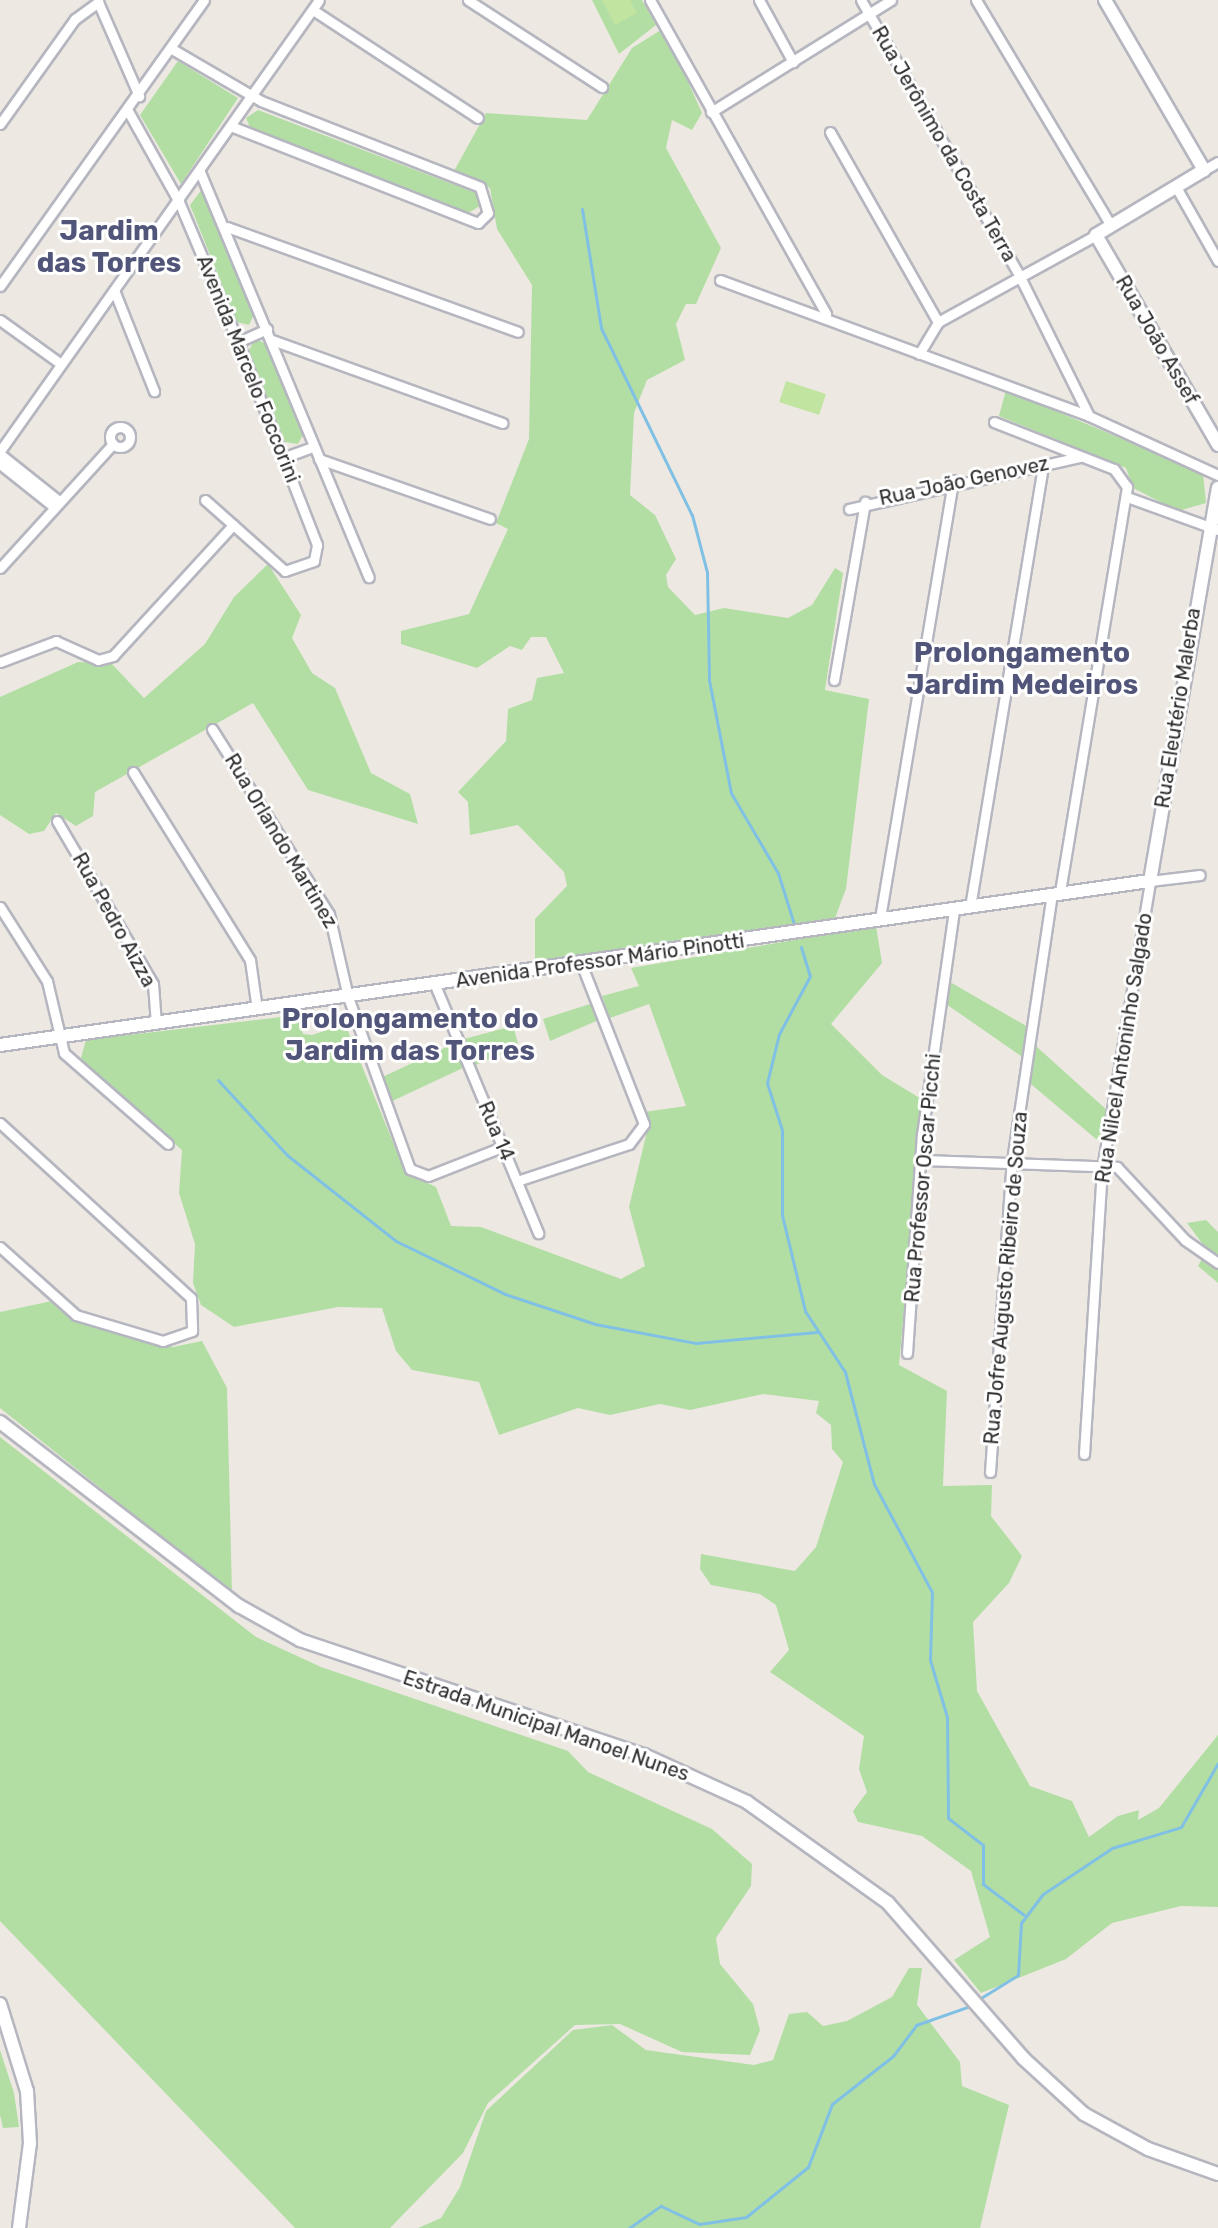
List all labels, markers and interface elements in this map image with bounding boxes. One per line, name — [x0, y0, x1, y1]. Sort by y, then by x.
street label: Rua Jerônimo da Costa Terra — [866, 22, 1022, 266]
district label: Jardim das Torres — [36, 214, 182, 280]
street label: Avenida Marcelo Foccorini — [191, 252, 305, 486]
street label: Rua João Assef — [1110, 271, 1204, 409]
street label: Rua João Genovez — [877, 451, 1051, 511]
street label: Rua Eleutério Malerba — [1150, 606, 1206, 810]
district label: Prolongamento Jardim Medeiros — [906, 636, 1138, 702]
street label: Rua Orlando Martinez — [219, 749, 343, 933]
street label: Rua Pedro Aizza — [67, 848, 161, 992]
street label: Rua Nilcel Antoninho Salgado — [1091, 911, 1157, 1185]
street label: Avenida Professor Mário Pinotti — [454, 929, 746, 993]
district label: Prolongamento do Jardim das Torres — [281, 1002, 539, 1068]
street label: Rua Professor Oscar Picchi — [900, 1052, 946, 1304]
street label: Rua 14 — [473, 1098, 519, 1164]
street label: Rua Jofre Augusto Ribeiro de Souza — [979, 1110, 1033, 1446]
street label: Estrada Municipal Manoel Nunes — [400, 1666, 692, 1786]

